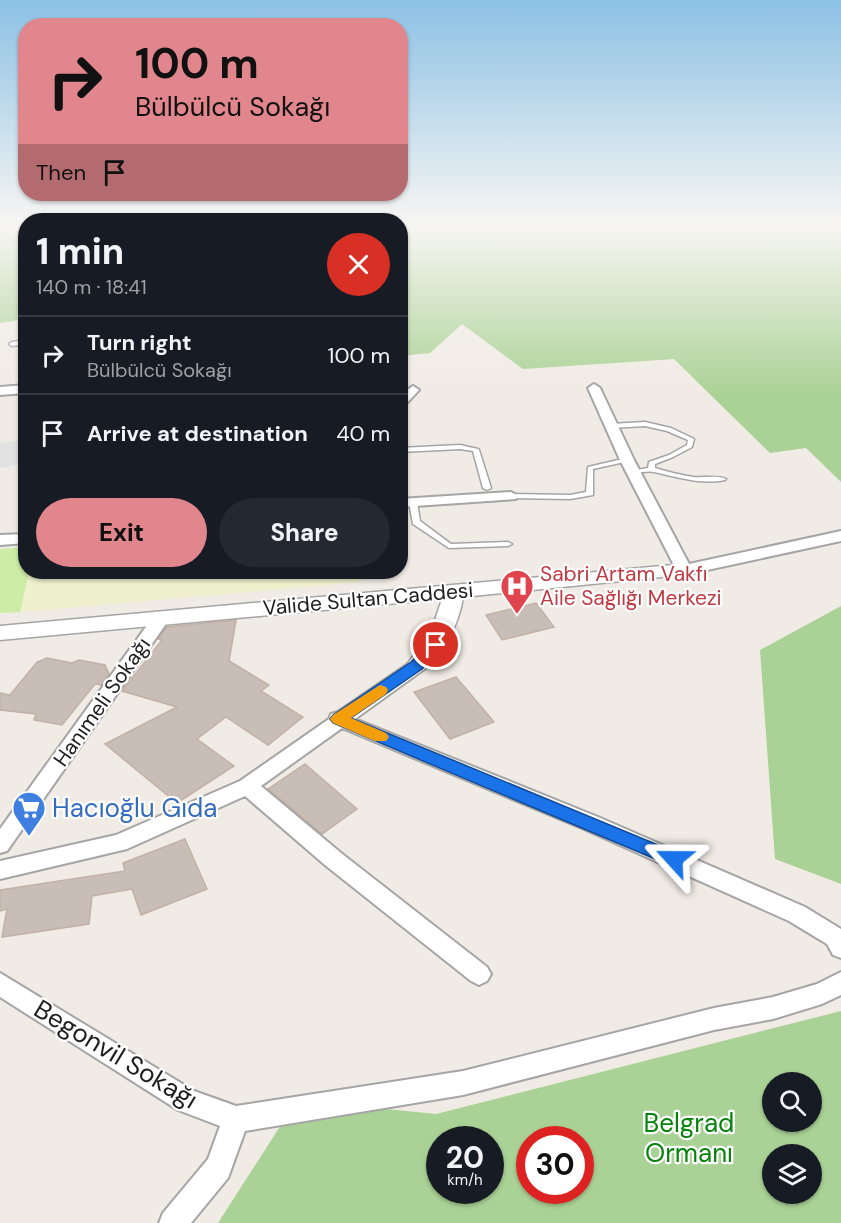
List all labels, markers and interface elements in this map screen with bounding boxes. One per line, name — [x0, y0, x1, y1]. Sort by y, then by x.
text: 100 m — [135, 36, 259, 91]
icon: right — [36, 42, 114, 120]
text: Bülbülcü Sokağı — [135, 89, 330, 124]
icon: arrive — [98, 156, 131, 189]
text: Then — [36, 158, 86, 187]
text: 1 min — [36, 228, 124, 275]
button: close — [327, 233, 390, 296]
text: 140 m · 18:41 — [36, 274, 147, 300]
text: Turn right — [87, 328, 192, 357]
icon: right — [36, 339, 69, 372]
text: 100 m — [328, 341, 390, 370]
text: Bülbülcü Sokağı — [87, 357, 232, 383]
icon: arrive — [36, 417, 69, 450]
text: Arrive at destination — [87, 419, 308, 448]
text: 40 m — [336, 419, 390, 448]
button: Exit — [36, 498, 207, 567]
button: Share — [219, 498, 390, 567]
place label: Sabri Artam Vakfı Aile Sağlığı Merkezi — [540, 560, 722, 612]
hospital icon: Sabri Artam Vakfı Aile Sağlığı Merkezi — [499, 568, 535, 615]
street label: Valide Sultan Caddesi — [262, 576, 474, 622]
pin — [410, 619, 461, 670]
icon: arrive — [419, 628, 452, 661]
street label: Hanımeli Sokağı — [47, 632, 157, 772]
supermarket icon: Hacıoğlu Gıda — [11, 790, 47, 837]
place label: Hacıoğlu Gıda — [52, 791, 217, 825]
position arrow — [642, 827, 706, 891]
street label: Begonvil Sokağı — [28, 992, 204, 1116]
map controls — [762, 1072, 822, 1204]
button: search — [762, 1072, 822, 1132]
park label: Belgrad Ormanı — [644, 1106, 734, 1170]
speed limit sign: 30 — [516, 1126, 594, 1204]
text: 20 — [446, 1138, 484, 1177]
button: layers — [762, 1144, 822, 1204]
text: km/h — [447, 1170, 483, 1190]

